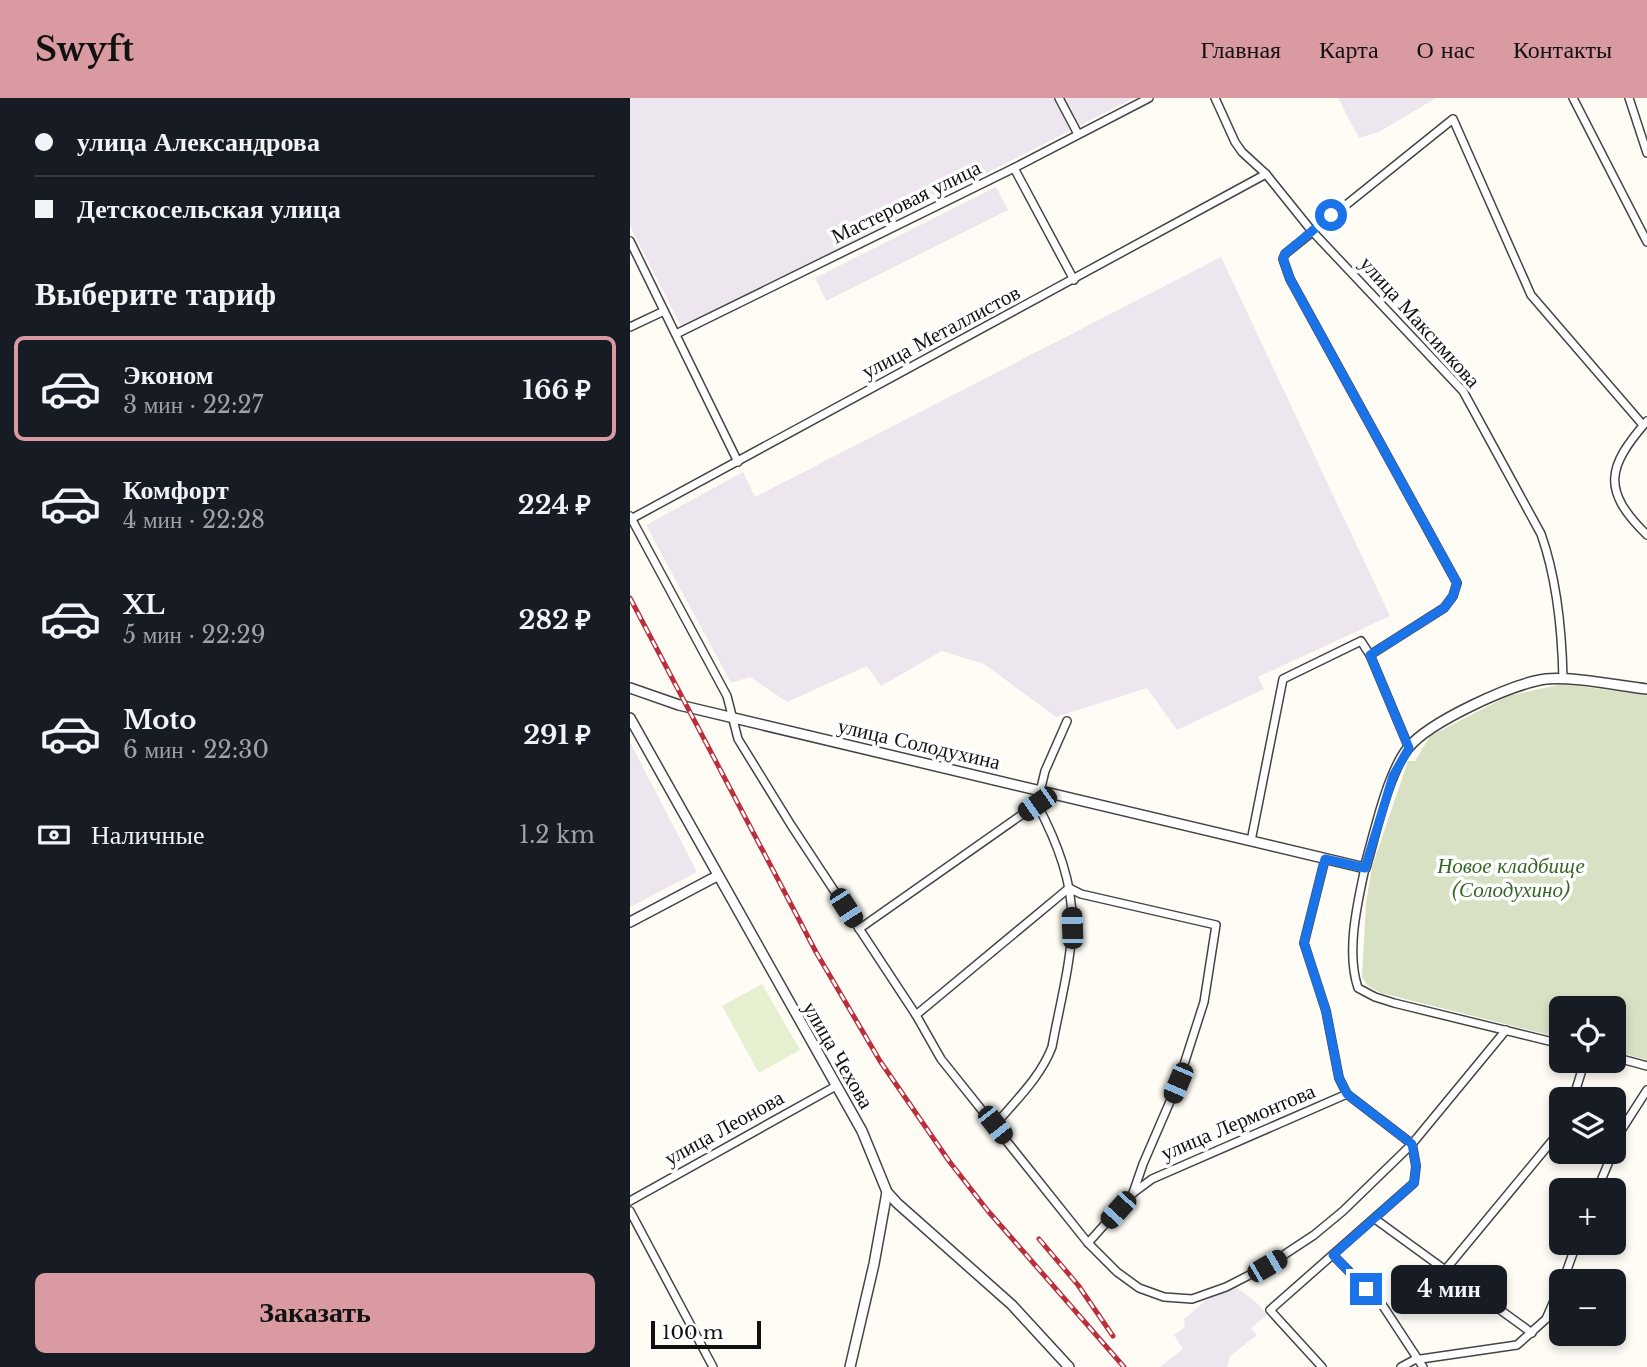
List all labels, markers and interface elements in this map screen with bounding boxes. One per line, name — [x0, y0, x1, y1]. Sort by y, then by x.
text: Swyft — [35, 29, 134, 70]
text: Главная — [1201, 35, 1281, 64]
text: Карта — [1319, 35, 1379, 64]
text: О нас — [1417, 35, 1475, 64]
text: Контакты — [1513, 35, 1612, 64]
text: улица Александрова — [77, 126, 320, 158]
street label: Мастеровая улица — [827, 154, 986, 249]
text: Детскосельская улица — [77, 193, 341, 225]
route start — [1315, 199, 1347, 231]
street label: улица Максимкова — [1354, 251, 1486, 394]
text: Выберите тариф — [35, 274, 276, 314]
street label: улица Металлистов — [857, 279, 1025, 385]
icon: car — [39, 357, 102, 420]
text: Эконом — [123, 359, 213, 391]
text: 166 ₽ — [523, 374, 591, 406]
text: 3 мин · 22:27 — [123, 391, 263, 419]
icon: car — [39, 472, 102, 535]
text: Комфорт — [123, 474, 229, 506]
text: 224 ₽ — [518, 489, 591, 521]
text: 4 мин · 22:28 — [123, 506, 265, 534]
icon: car — [39, 587, 102, 650]
text: XL — [123, 589, 165, 621]
text: 282 ₽ — [519, 604, 591, 636]
text: 5 мин · 22:29 — [123, 621, 265, 649]
icon: car — [39, 702, 102, 765]
text: Moto — [123, 704, 196, 736]
street label: улица Солодухина — [835, 713, 1003, 775]
text: 291 ₽ — [523, 719, 591, 751]
text: 6 мин · 22:30 — [123, 736, 269, 764]
car — [1014, 783, 1061, 825]
icon: cash — [35, 816, 73, 854]
text: Наличные — [91, 819, 204, 851]
text: 1.2 km — [519, 821, 595, 849]
park label: Новое кладбище (Солодухино) — [1436, 853, 1585, 903]
car — [826, 885, 867, 931]
car — [1061, 907, 1084, 949]
map controls — [1549, 996, 1626, 1346]
button: locate — [1549, 996, 1626, 1073]
street label: улица Чехова — [797, 997, 880, 1114]
car — [1161, 1060, 1196, 1106]
street label: улица Лермонтова — [1157, 1078, 1320, 1166]
street label: улица Леонова — [660, 1084, 789, 1171]
button: layers — [1549, 1087, 1626, 1164]
car — [974, 1102, 1017, 1148]
button: + — [1549, 1178, 1626, 1255]
car — [1097, 1187, 1140, 1233]
car — [1244, 1246, 1291, 1286]
callout: 4 мин — [1390, 1264, 1506, 1314]
button: − — [1549, 1269, 1626, 1346]
button: Заказать — [35, 1273, 595, 1353]
route end — [1350, 1273, 1382, 1305]
text: 4 мин — [1417, 1275, 1481, 1303]
scale bar — [651, 1318, 761, 1350]
text: 100 m — [662, 1321, 723, 1344]

